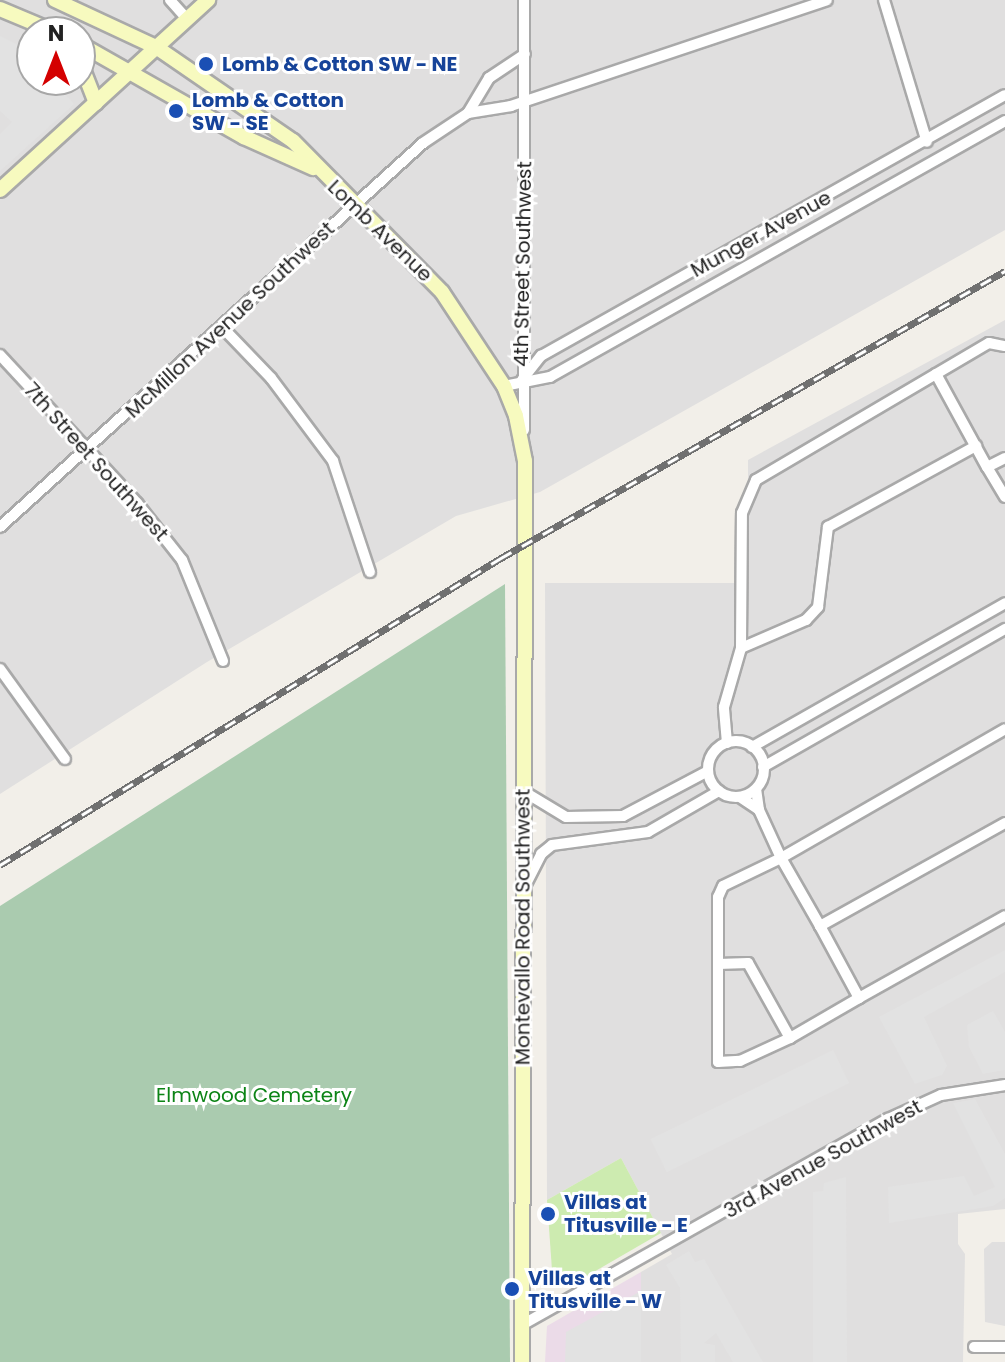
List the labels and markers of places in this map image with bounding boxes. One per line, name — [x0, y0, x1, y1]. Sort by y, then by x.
place label: Lomb & Cotton SW - NE — [222, 52, 457, 76]
marker: Lomb & Cotton SW - NE — [197, 55, 215, 73]
place label: Lomb & Cotton SW - SE — [192, 88, 344, 135]
marker: Lomb & Cotton SW - SE — [167, 102, 185, 120]
place label: Villas at Titusville - E — [564, 1190, 688, 1237]
marker: Villas at Titusville - E — [539, 1205, 557, 1223]
place label: Villas at Titusville - W — [528, 1266, 662, 1313]
marker: Villas at Titusville - W — [503, 1280, 521, 1298]

